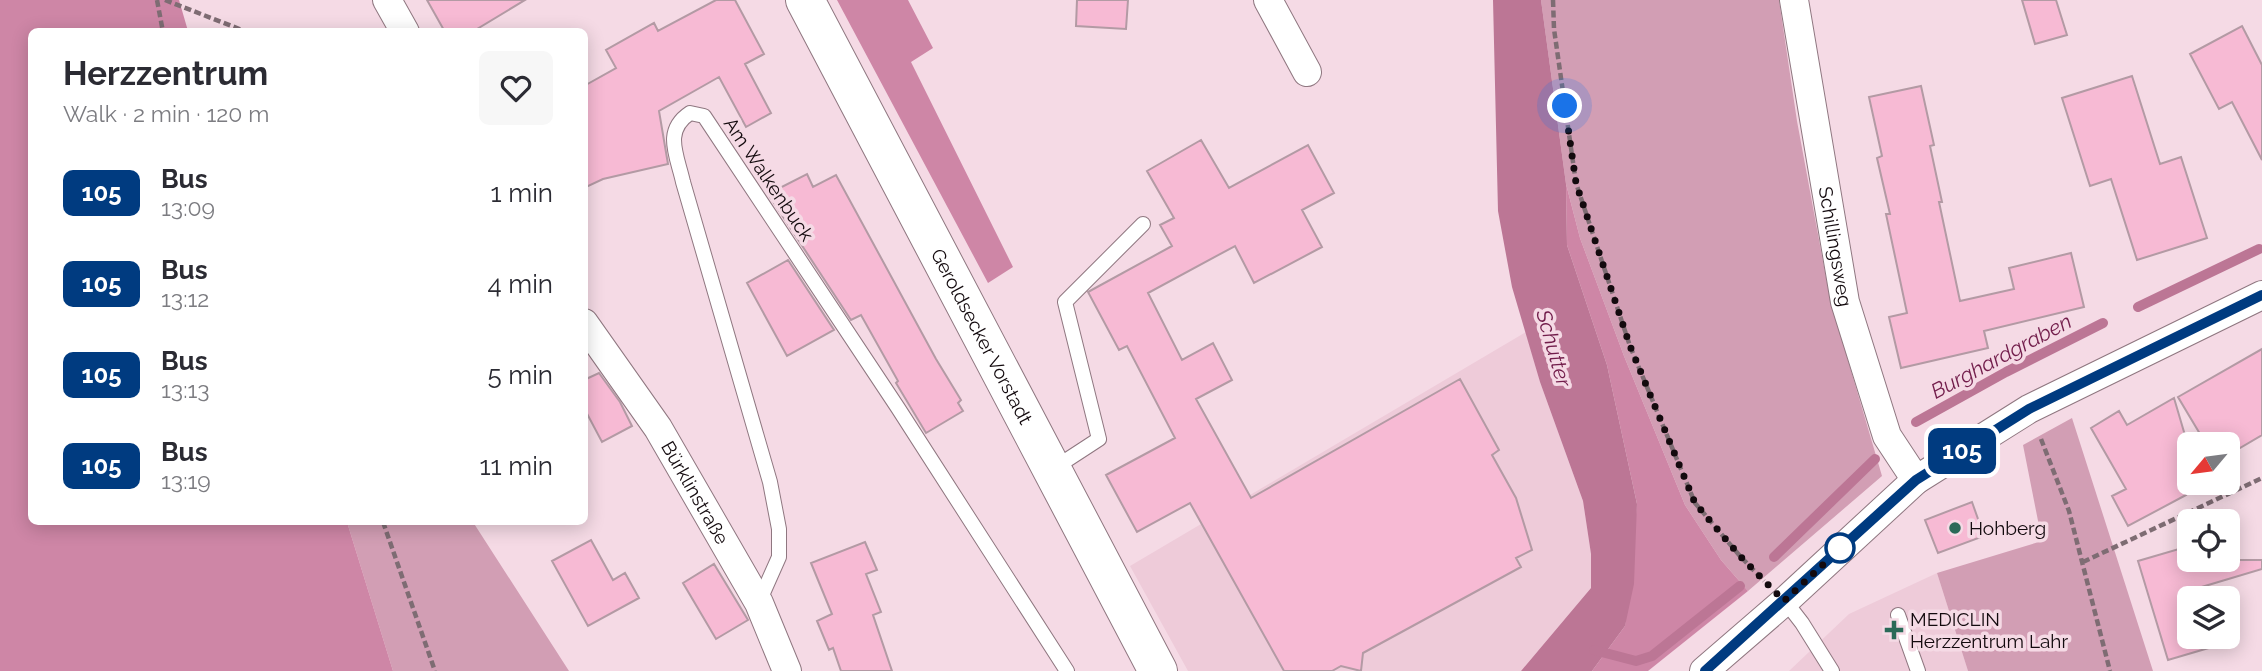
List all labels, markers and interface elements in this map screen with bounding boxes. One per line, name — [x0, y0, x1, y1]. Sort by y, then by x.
button: heart — [479, 51, 553, 125]
text: Herzzentrum — [63, 54, 268, 93]
your location — [1547, 88, 1582, 123]
text: Walk · 2 min · 120 m — [63, 100, 269, 127]
street label: Am Walkenbuck — [720, 113, 818, 245]
text: Bus — [161, 164, 208, 194]
text: 105 — [82, 178, 121, 207]
text: 1 min — [491, 178, 553, 208]
street label: Schillingsweg — [1815, 185, 1857, 308]
text: 13:09 — [161, 194, 215, 221]
street label: Geroldsecker Vorstadt — [927, 245, 1037, 428]
text: Bus — [161, 255, 208, 285]
text: 105 — [82, 269, 121, 298]
text: 4 min — [487, 269, 553, 299]
text: 13:12 — [161, 285, 209, 312]
water label: Schutter — [1531, 306, 1577, 390]
water label: Burghardgraben — [1926, 308, 2076, 404]
text: Bus — [161, 346, 208, 376]
text: 105 — [82, 360, 121, 389]
text: 5 min — [487, 360, 553, 390]
text: 13:13 — [161, 376, 210, 403]
line badge: 105 — [1922, 428, 2002, 474]
north arrow — [2177, 432, 2240, 495]
map controls — [2177, 432, 2240, 649]
text: 105 — [1942, 436, 1982, 465]
text: Bus — [161, 437, 208, 467]
street label: Bürklinstraße — [657, 437, 734, 548]
text: 105 — [82, 451, 121, 480]
text: 11 min — [479, 451, 553, 481]
text: 13:19 — [161, 467, 211, 494]
button: locate — [2177, 509, 2240, 572]
place label: Hohberg — [1969, 517, 2046, 539]
marker: Hohberg — [1947, 520, 1963, 536]
unlabelled marker — [1825, 533, 1855, 563]
button: layers — [2177, 586, 2240, 649]
place label: MEDICLIN Herzzentrum Lahr — [1910, 608, 2068, 652]
marker: MEDICLIN Herzzentrum Lahr — [1884, 620, 1904, 640]

